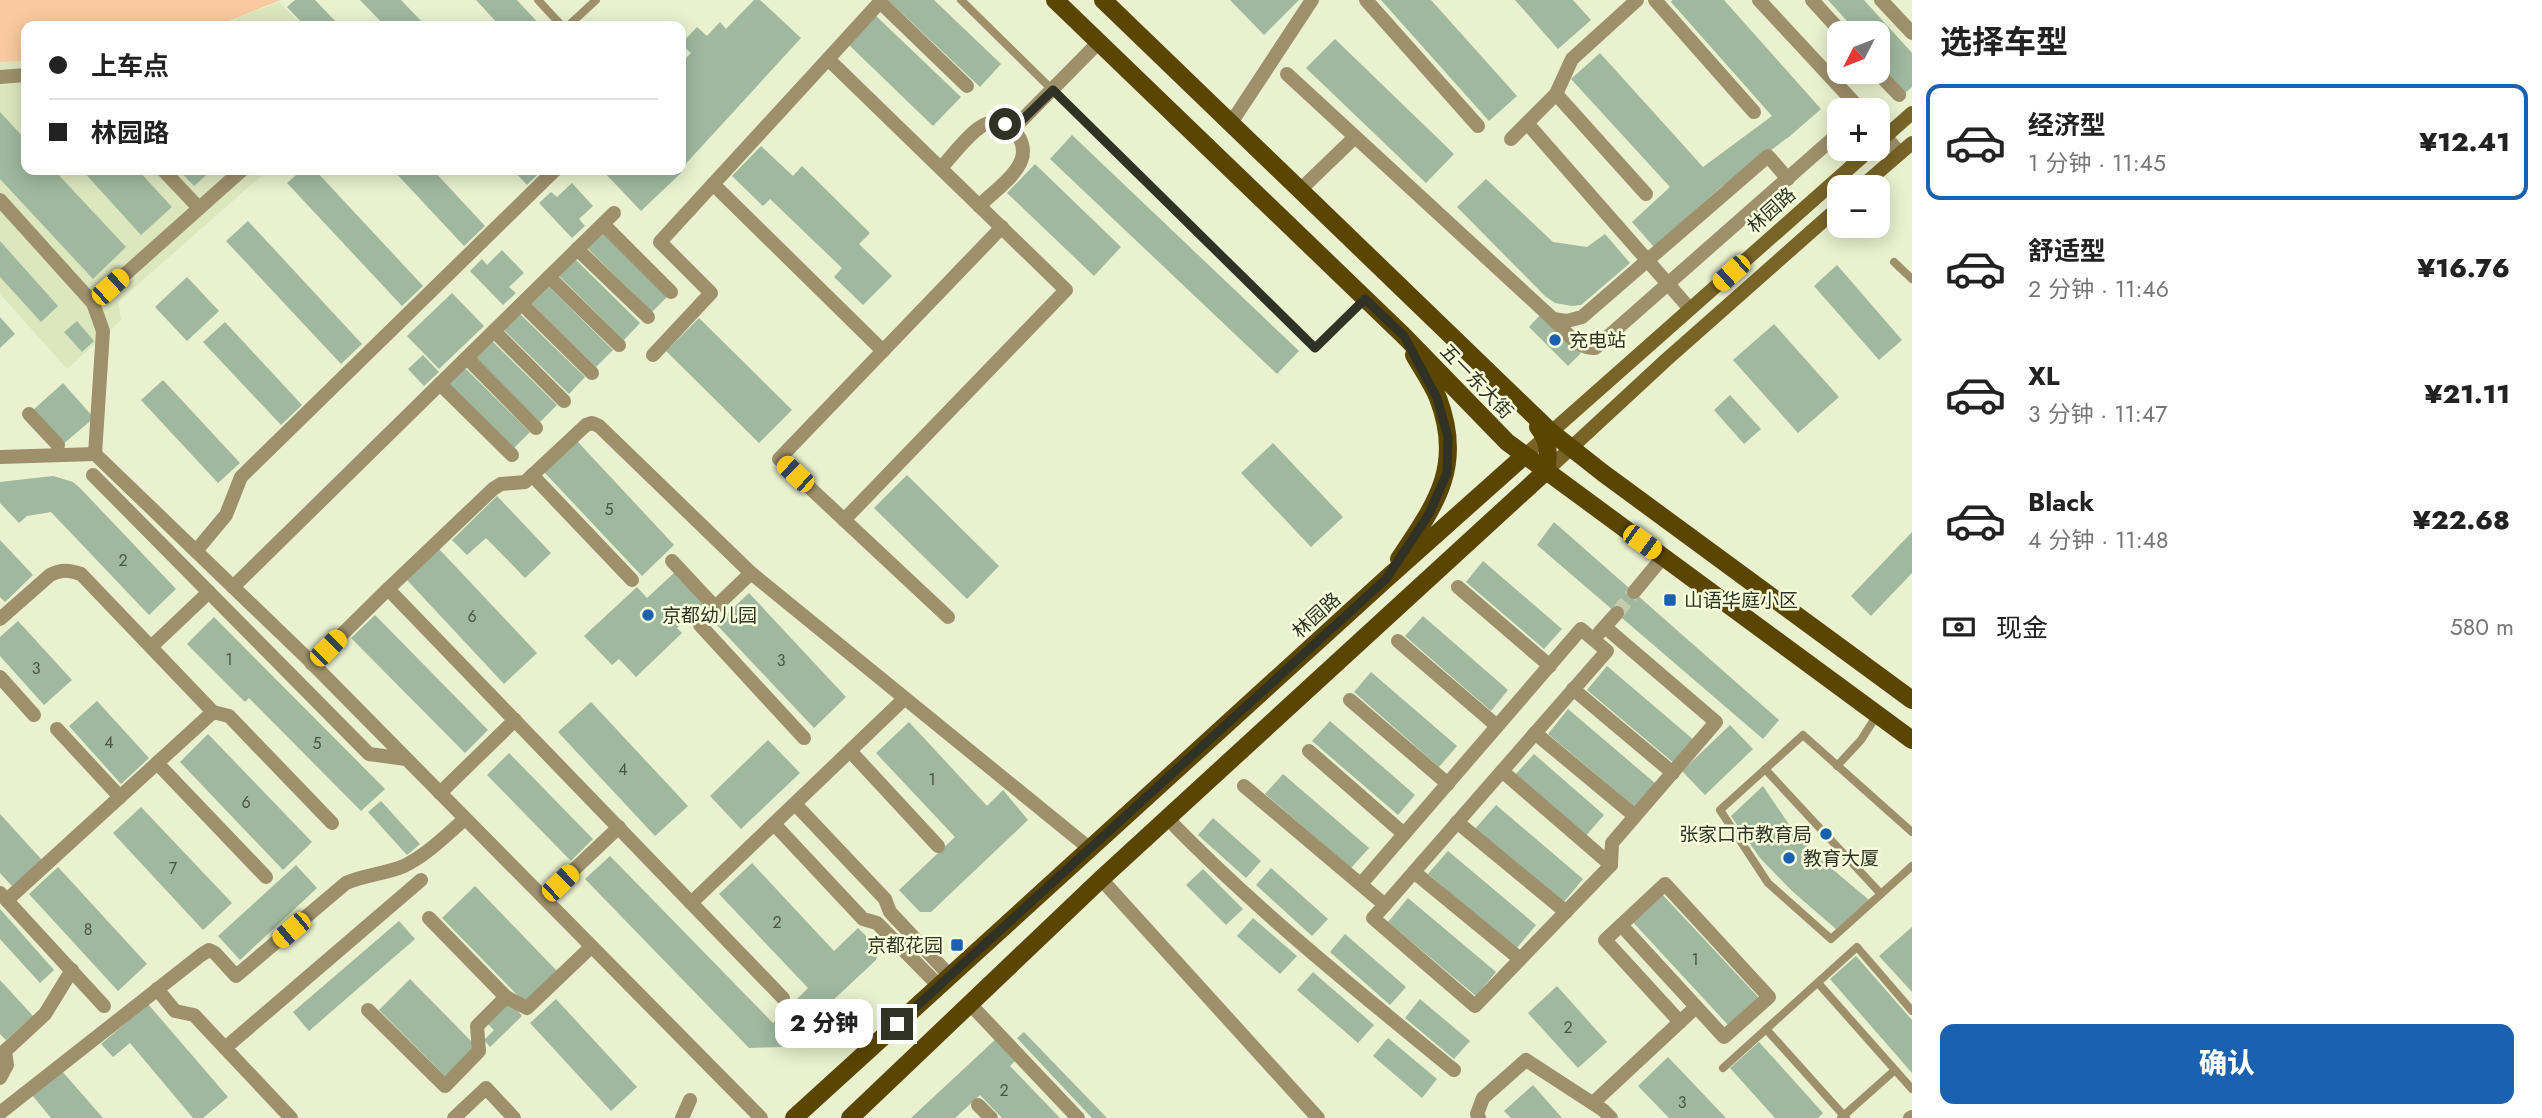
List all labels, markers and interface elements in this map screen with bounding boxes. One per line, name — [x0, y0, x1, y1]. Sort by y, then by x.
text: 选择车型 — [1940, 19, 2068, 65]
north arrow — [1827, 21, 1890, 84]
map controls — [1827, 21, 1890, 238]
text: 上车点 — [91, 47, 169, 85]
button: + — [1827, 98, 1890, 161]
text: 经济型 — [2028, 106, 2106, 144]
route start — [989, 108, 1021, 140]
icon: car — [1944, 111, 2007, 174]
text: 林园路 — [91, 114, 169, 152]
text: ¥12.41 — [2419, 123, 2510, 161]
text: 1 分钟 · 11:45 — [2028, 146, 2166, 180]
button: − — [1827, 175, 1890, 238]
street label: 林园路 — [1741, 181, 1802, 239]
text: 舒适型 — [2028, 232, 2106, 270]
icon: car — [1944, 237, 2007, 300]
text: ¥16.76 — [2417, 249, 2510, 287]
car — [1709, 251, 1754, 295]
car — [88, 265, 133, 309]
text: 2 分钟 · 11:46 — [2028, 272, 2169, 306]
place label: 充电站 — [1569, 327, 1626, 354]
marker: 充电站 — [1547, 332, 1563, 348]
street label: 五一东大街 — [1434, 338, 1519, 425]
text: XL — [2028, 357, 2060, 395]
icon: car — [1944, 363, 2007, 426]
text: ¥21.11 — [2425, 375, 2510, 413]
text: 3 分钟 · 11:47 — [2028, 397, 2167, 431]
car — [773, 452, 818, 496]
text: Black — [2028, 483, 2094, 521]
icon: car — [1944, 489, 2007, 552]
house number: 5 — [604, 498, 614, 521]
text: ¥22.68 — [2413, 501, 2510, 539]
car — [1619, 521, 1666, 563]
text: 4 分钟 · 11:48 — [2028, 523, 2169, 557]
house number: 2 — [118, 549, 128, 572]
street label: 林园路 — [1286, 586, 1347, 644]
place label: 山语华庭小区 — [1684, 587, 1798, 614]
marker: 山语华庭小区 — [1662, 592, 1678, 608]
place label: 京都幼儿园 — [662, 602, 757, 629]
house number: 6 — [467, 605, 477, 628]
marker: 京都幼儿园 — [640, 607, 656, 623]
icon: cash — [1940, 608, 1978, 646]
text: 现金 — [1996, 609, 2048, 647]
text: 580 m — [2450, 610, 2514, 644]
car — [306, 626, 351, 670]
house number: 1 — [225, 648, 233, 671]
house number: 3 — [777, 649, 786, 672]
house number: 3 — [32, 657, 41, 680]
house number: 4 — [104, 731, 114, 754]
house number: 5 — [312, 732, 322, 755]
house number: 4 — [618, 758, 628, 781]
house number: 1 — [928, 768, 936, 791]
house number: 6 — [241, 791, 251, 814]
place label: 张家口市教育局 — [1679, 821, 1812, 848]
marker: 张家口市教育局 — [1818, 826, 1834, 842]
place label: 教育大厦 — [1803, 845, 1879, 872]
marker: 教育大厦 — [1781, 850, 1797, 866]
house number: 7 — [169, 857, 178, 880]
car — [538, 861, 583, 905]
car — [269, 908, 314, 952]
house number: 2 — [772, 911, 782, 934]
house number: 8 — [84, 918, 92, 941]
place label: 京都花园 — [867, 932, 943, 959]
marker: 京都花园 — [949, 937, 965, 953]
house number: 1 — [1691, 948, 1699, 971]
callout: 2 分钟 — [774, 1000, 872, 1048]
text: 2 分钟 — [790, 1006, 858, 1040]
route end — [881, 1008, 913, 1040]
house number: 2 — [1563, 1016, 1573, 1039]
button: 确认 — [1940, 1024, 2514, 1104]
house number: 2 — [999, 1079, 1009, 1102]
house number: 3 — [1678, 1091, 1687, 1114]

